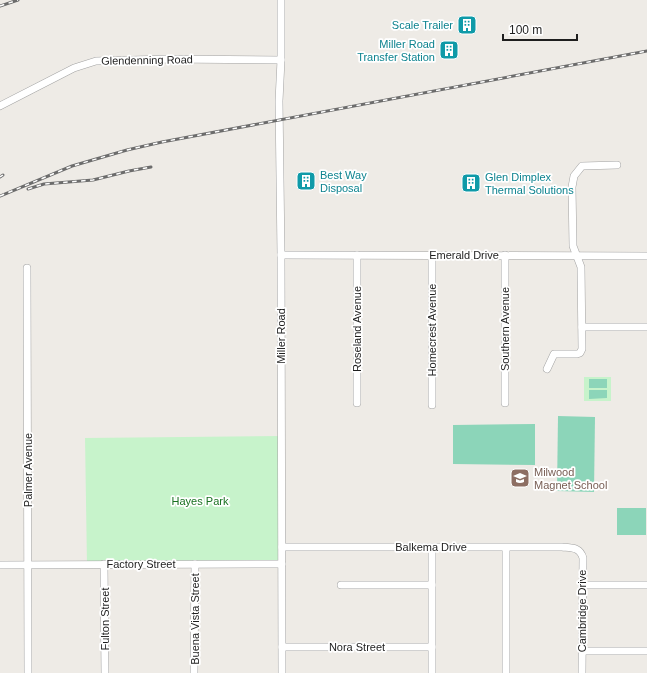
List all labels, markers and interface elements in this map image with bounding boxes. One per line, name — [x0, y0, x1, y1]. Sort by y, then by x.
building icon: Scale Trailer — [456, 14, 478, 36]
scale bar — [503, 16, 577, 42]
place label: Scale Trailer — [392, 19, 453, 31]
text: 100 m — [509, 23, 542, 37]
place label: Miller Road Transfer Station — [357, 38, 435, 63]
building icon: Miller Road Transfer Station — [438, 39, 460, 61]
street label: Glendenning Road — [101, 53, 193, 67]
place label: Best Way Disposal — [320, 169, 367, 194]
building icon: Best Way Disposal — [295, 170, 317, 192]
place label: Glen Dimplex Thermal Solutions — [485, 171, 574, 196]
building icon: Glen Dimplex Thermal Solutions — [460, 172, 482, 194]
street label: Emerald Drive — [429, 249, 499, 261]
street label: Homecrest Avenue — [426, 284, 438, 376]
street label: Roseland Avenue — [351, 286, 363, 372]
street label: Southern Avenue — [499, 287, 511, 371]
street label: Miller Road — [275, 308, 287, 364]
street label: Palmer Avenue — [22, 433, 34, 507]
place label: Milwood Magnet School — [534, 466, 607, 491]
school or university icon: Milwood Magnet School — [509, 467, 531, 489]
park label: Hayes Park — [172, 495, 229, 507]
street label: Balkema Drive — [395, 541, 467, 553]
street label: Factory Street — [106, 558, 176, 570]
street label: Cambridge Drive — [576, 570, 588, 652]
street label: Buena Vista Street — [189, 573, 201, 665]
street label: Fulton Street — [99, 588, 111, 650]
street label: Nora Street — [329, 641, 385, 653]

